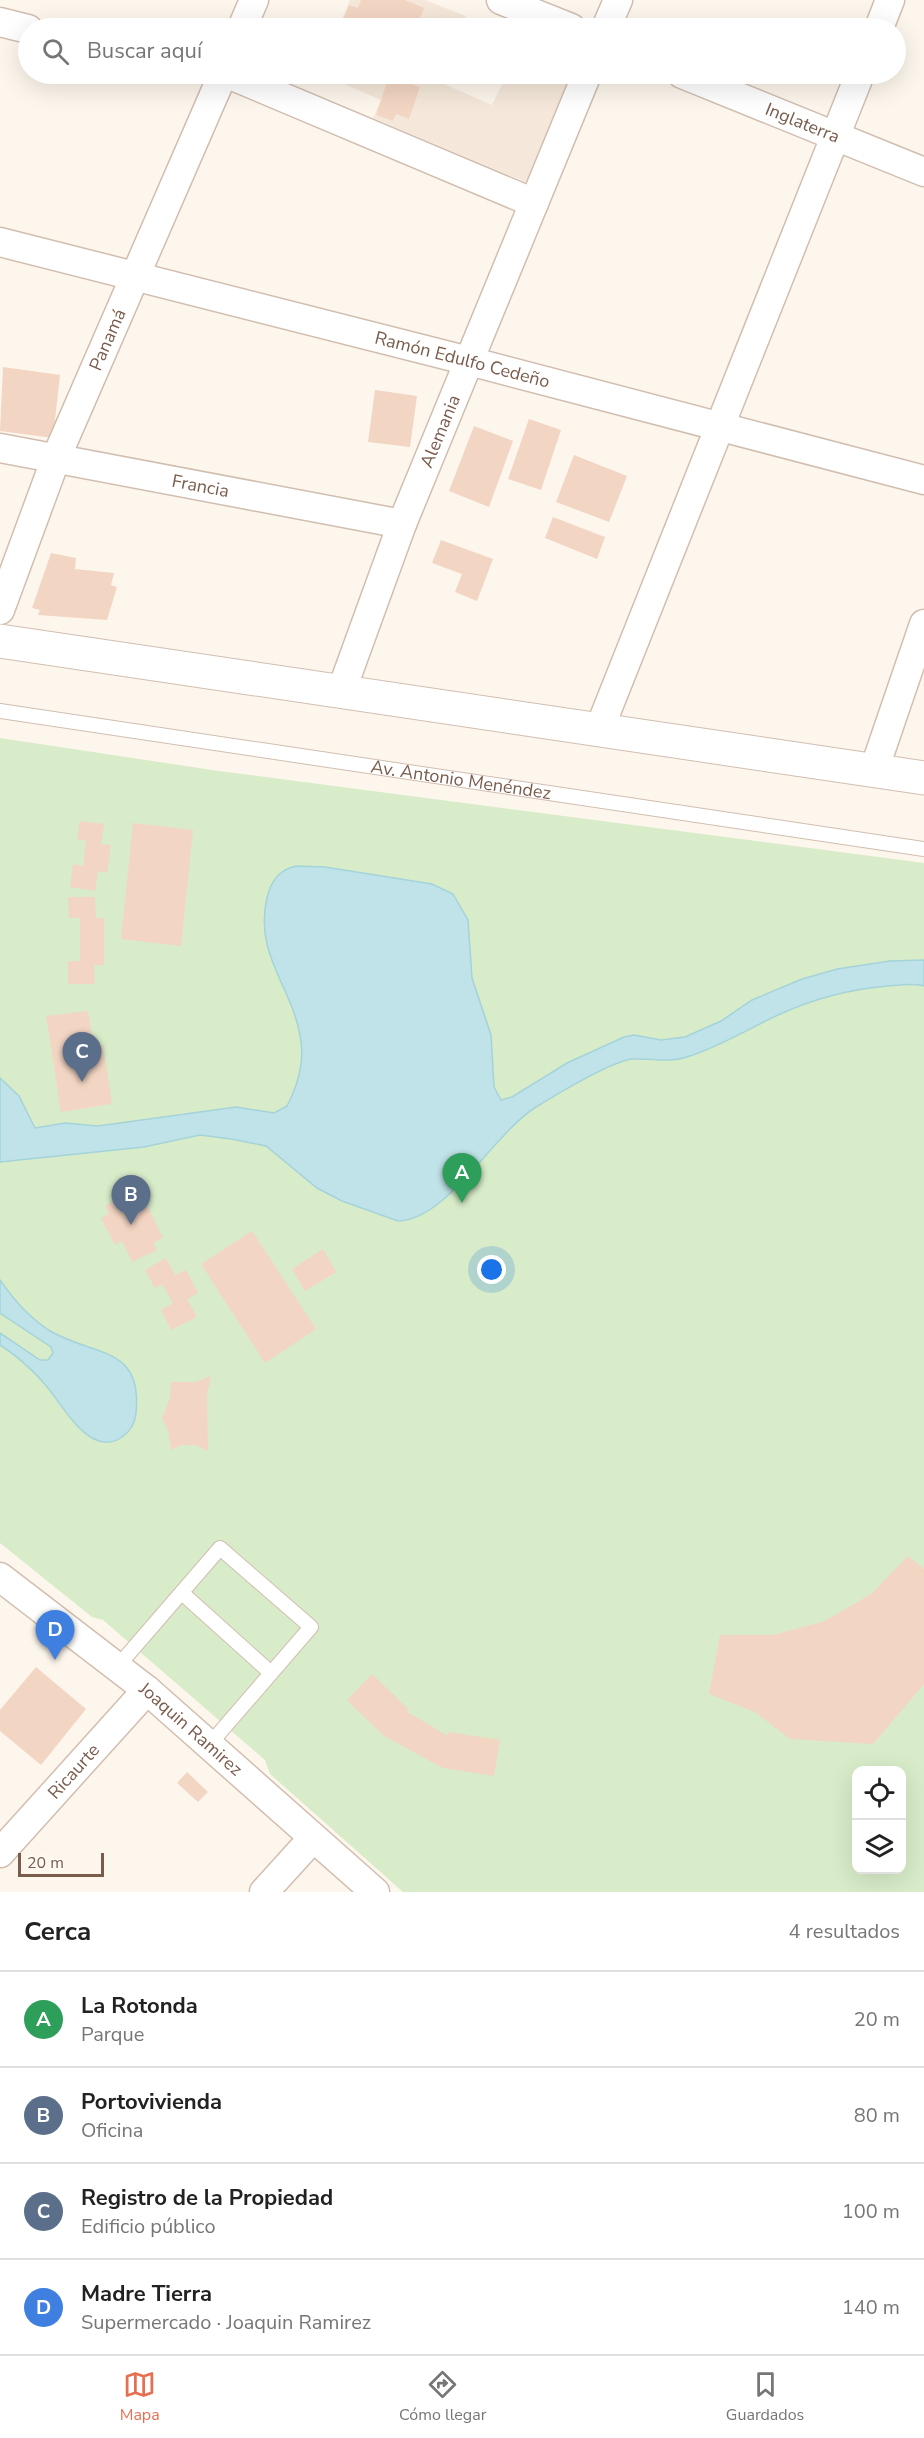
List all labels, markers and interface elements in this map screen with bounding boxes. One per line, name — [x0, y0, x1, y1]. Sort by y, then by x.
search box — [18, 18, 906, 84]
icon: search — [39, 35, 72, 68]
text: Buscar aquí — [87, 36, 202, 66]
street label: Inglaterra — [762, 97, 843, 149]
street label: Panamá — [83, 305, 131, 374]
street label: Ramón Edulfo Cedeño — [372, 326, 552, 394]
street label: Alemania — [414, 391, 466, 471]
street label: Francia — [170, 469, 231, 503]
street label: Av. Antonio Menéndez — [369, 755, 553, 805]
pin: C — [62, 1032, 101, 1082]
pin: A — [442, 1154, 482, 1203]
pin: B — [112, 1176, 150, 1225]
your location — [477, 1255, 506, 1284]
pin: D — [36, 1610, 74, 1660]
street label: Joaquin Ramirez — [134, 1676, 248, 1781]
street label: Ricaurte — [42, 1738, 105, 1804]
map controls — [852, 1766, 906, 1874]
button: locate — [852, 1766, 906, 1820]
button: layers — [852, 1820, 906, 1874]
scale bar — [18, 1850, 104, 1878]
text: 20 m — [27, 1852, 64, 1874]
text: Cerca — [24, 1914, 91, 1949]
text: 4 resultados — [789, 1918, 900, 1945]
text: La Rotonda — [81, 1991, 198, 2021]
text: A — [36, 2006, 51, 2033]
text: 20 m — [854, 2006, 900, 2033]
text: Parque — [81, 2021, 144, 2048]
text: Portovivienda — [81, 2087, 222, 2117]
text: B — [37, 2102, 50, 2129]
text: 80 m — [854, 2102, 900, 2129]
text: Oficina — [81, 2117, 143, 2144]
text: Registro de la Propiedad — [81, 2183, 333, 2213]
text: C — [37, 2198, 50, 2225]
text: 100 m — [842, 2198, 900, 2225]
text: Edificio público — [81, 2213, 216, 2240]
text: Madre Tierra — [81, 2279, 212, 2309]
text: D — [36, 2294, 51, 2321]
text: 140 m — [842, 2294, 900, 2321]
text: Supermercado · Joaquin Ramirez — [81, 2309, 371, 2336]
tab: Mapa — [120, 2368, 160, 2426]
tab: Cómo llegar — [399, 2368, 486, 2426]
tab: Guardados — [726, 2368, 804, 2426]

